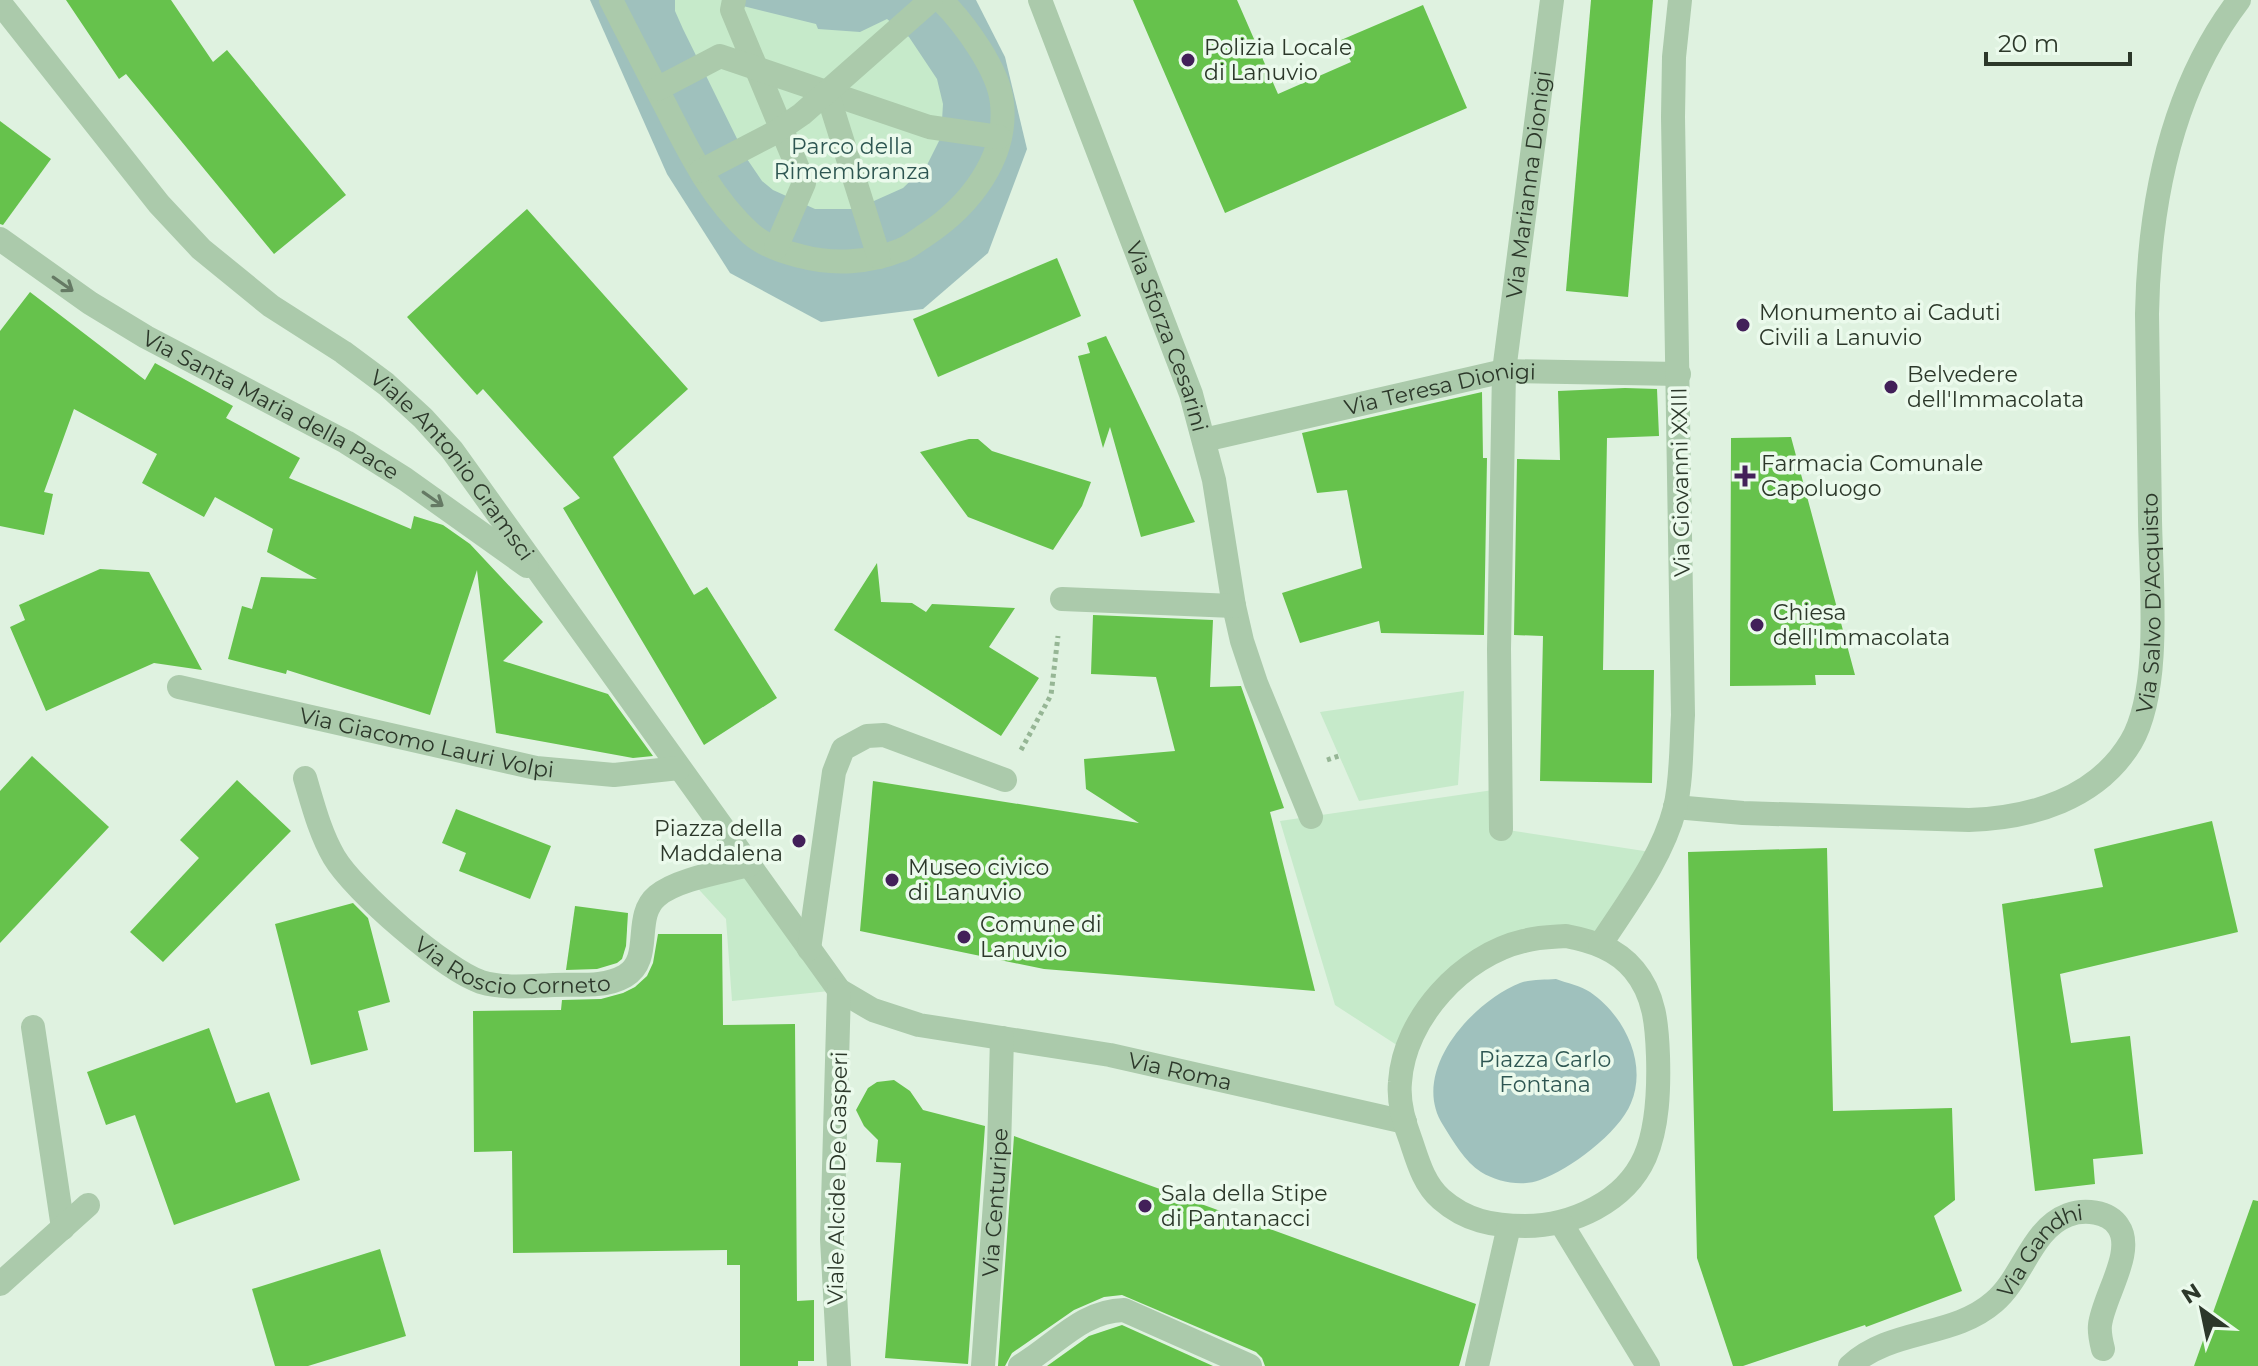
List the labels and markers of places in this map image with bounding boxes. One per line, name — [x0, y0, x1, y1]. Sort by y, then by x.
place label: Polizia Locale di Lanuvio — [1204, 34, 1352, 86]
marker: Polizia Locale di Lanuvio — [1179, 51, 1197, 69]
place label: Monumento ai Caduti Civili a Lanuvio — [1759, 299, 2001, 351]
marker: Monumento ai Caduti Civili a Lanuvio — [1734, 316, 1752, 334]
place label: Belvedere dell'Immacolata — [1907, 361, 2084, 413]
marker: Belvedere dell'Immacolata — [1882, 378, 1900, 396]
place label: Farmacia Comunale Capoluogo — [1761, 450, 1983, 502]
marker: Farmacia Comunale Capoluogo — [1736, 467, 1754, 485]
place label: Chiesa dell'Immacolata — [1773, 599, 1950, 651]
marker: Chiesa dell'Immacolata — [1748, 616, 1766, 634]
place label: Piazza della Maddalena — [654, 815, 783, 867]
marker: Piazza della Maddalena — [790, 832, 808, 850]
place label: Museo civico di Lanuvio — [908, 854, 1049, 906]
marker: Museo civico di Lanuvio — [883, 871, 901, 889]
place label: Comune di Lanuvio — [980, 911, 1102, 963]
marker: Comune di Lanuvio — [955, 928, 973, 946]
place label: Sala della Stipe di Pantanacci — [1161, 1180, 1328, 1232]
marker: Sala della Stipe di Pantanacci — [1136, 1197, 1154, 1215]

